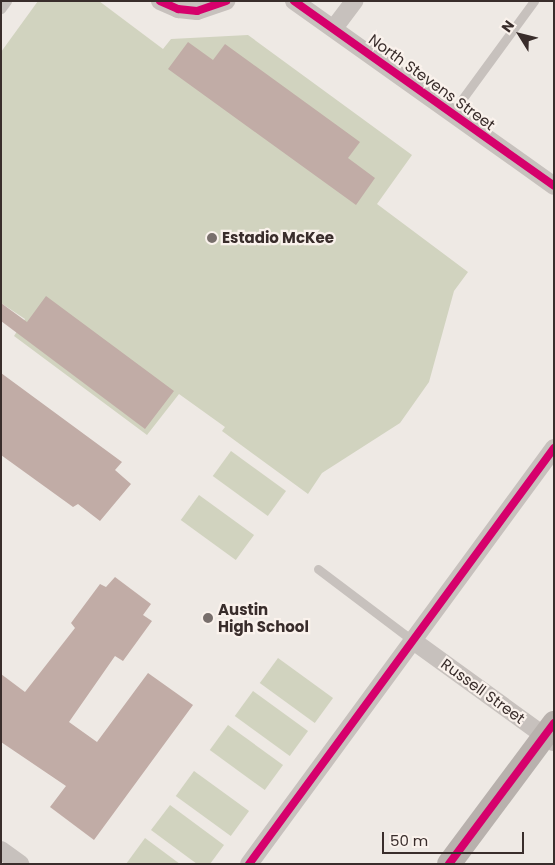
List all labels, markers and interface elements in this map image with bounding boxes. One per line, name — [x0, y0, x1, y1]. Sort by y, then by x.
north arrow — [495, 10, 545, 60]
text: N — [497, 16, 519, 36]
street label: North Stevens Street — [365, 30, 499, 134]
place label: Estadio McKee — [222, 229, 334, 247]
marker: Estadio McKee — [206, 232, 218, 244]
place label: Austin High School — [218, 600, 309, 635]
marker: Austin High School — [202, 612, 214, 624]
street label: Russell Street — [438, 655, 528, 727]
scale bar — [385, 822, 528, 854]
text: 50 m — [390, 830, 428, 851]

